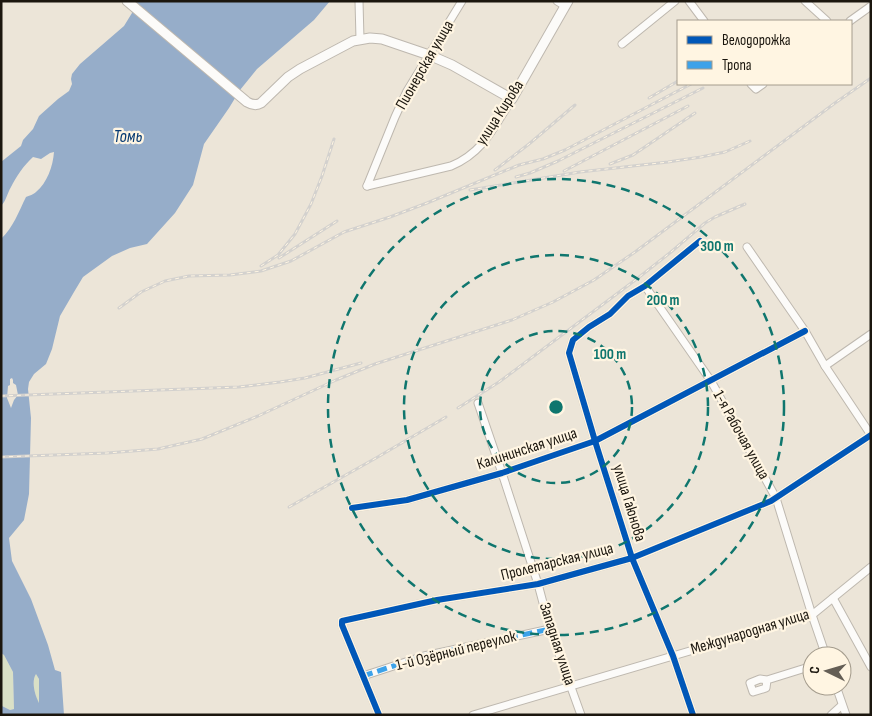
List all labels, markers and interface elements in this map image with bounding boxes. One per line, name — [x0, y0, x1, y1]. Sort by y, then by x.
street label: Пионерская улица — [392, 17, 458, 113]
legend — [677, 20, 852, 85]
text: Велодорожка — [722, 31, 791, 50]
text: Тропа — [722, 56, 752, 75]
street label: улица Кирова — [472, 77, 528, 149]
water label: Томь — [114, 126, 142, 147]
text: 300 m — [700, 237, 734, 256]
text: 200 m — [646, 291, 680, 310]
text: 100 m — [594, 345, 626, 364]
street label: 1-я Рабочая улица — [709, 387, 773, 483]
centre of rings — [547, 398, 565, 416]
street label: Калининская улица — [475, 424, 579, 474]
street label: улица Гаюнова — [608, 462, 650, 544]
street label: Пролетарская улица — [499, 539, 615, 585]
street label: Западная улица — [535, 600, 579, 688]
street label: Международная улица — [688, 605, 812, 659]
street label: 1-й Озёрный переулок — [394, 627, 519, 675]
north arrow — [802, 646, 852, 696]
text: С — [806, 666, 823, 674]

